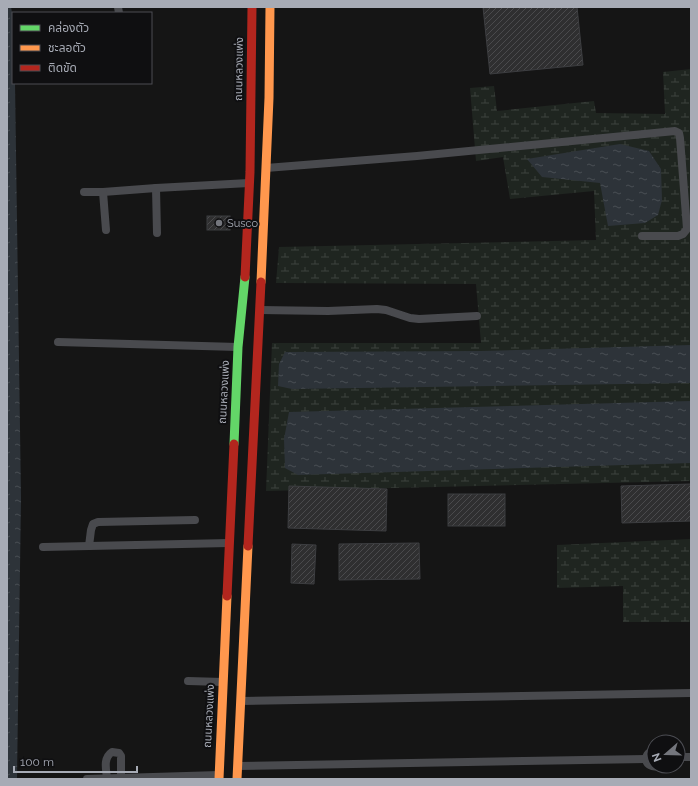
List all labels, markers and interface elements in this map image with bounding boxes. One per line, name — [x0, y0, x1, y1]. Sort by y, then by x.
legend — [12, 12, 152, 84]
text: คล่องตัว — [48, 21, 89, 35]
street label: ถนนหลวงแพ่ง — [232, 37, 246, 101]
text: ชะลอตัว — [48, 41, 86, 55]
text: ติดขัด — [48, 61, 77, 75]
place label: Susco — [227, 217, 259, 230]
marker: Susco — [214, 218, 224, 228]
street label: ถนนหลวงแพ่ง — [216, 360, 232, 424]
street label: ถนนหลวงแพ่ง — [201, 684, 217, 748]
north arrow — [646, 734, 686, 774]
scale bar — [14, 748, 137, 774]
text: N — [650, 751, 665, 763]
text: 100 m — [20, 755, 54, 769]

